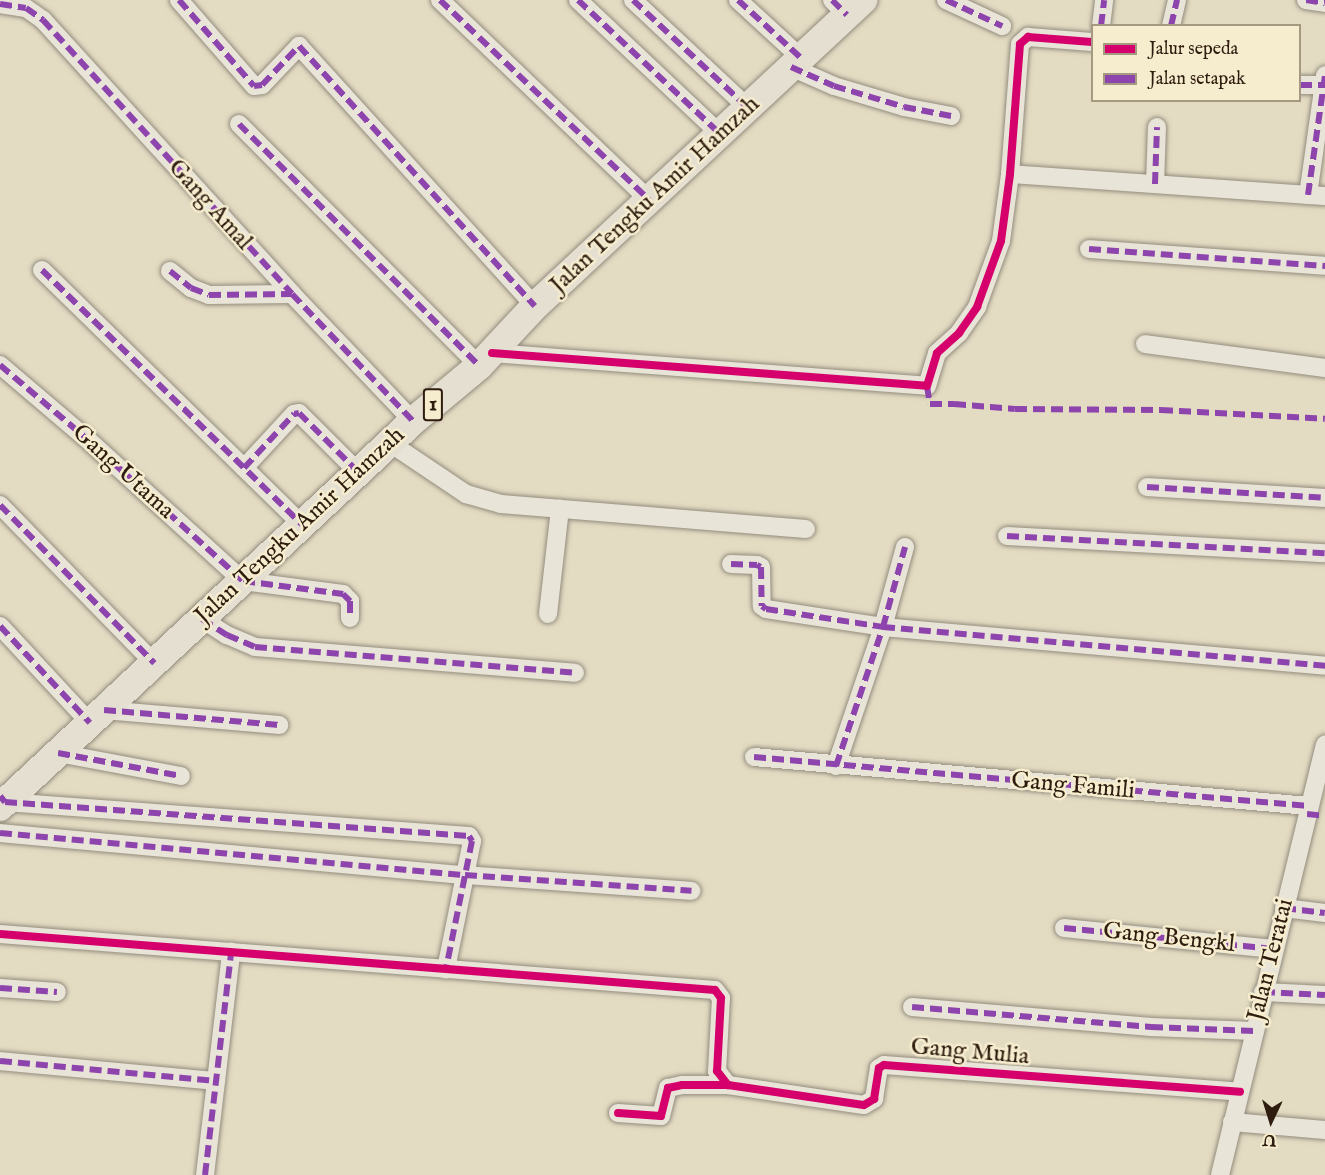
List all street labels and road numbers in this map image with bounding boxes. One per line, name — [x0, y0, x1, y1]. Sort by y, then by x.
street label: Jalan Tengku Amir Hamzah — [544, 90, 766, 300]
street label: Gang Amal — [162, 154, 258, 256]
road number: 1 — [422, 386, 444, 424]
street label: Gang Utama — [66, 419, 180, 525]
street label: Jalan Tengku Amir Hamzah — [189, 421, 411, 631]
street label: Gang Famili — [1010, 766, 1136, 806]
street label: Jalan Teratai — [1242, 896, 1300, 1024]
street label: Gang Bengkl — [1102, 917, 1236, 959]
street label: Gang Mulia — [910, 1032, 1030, 1072]

